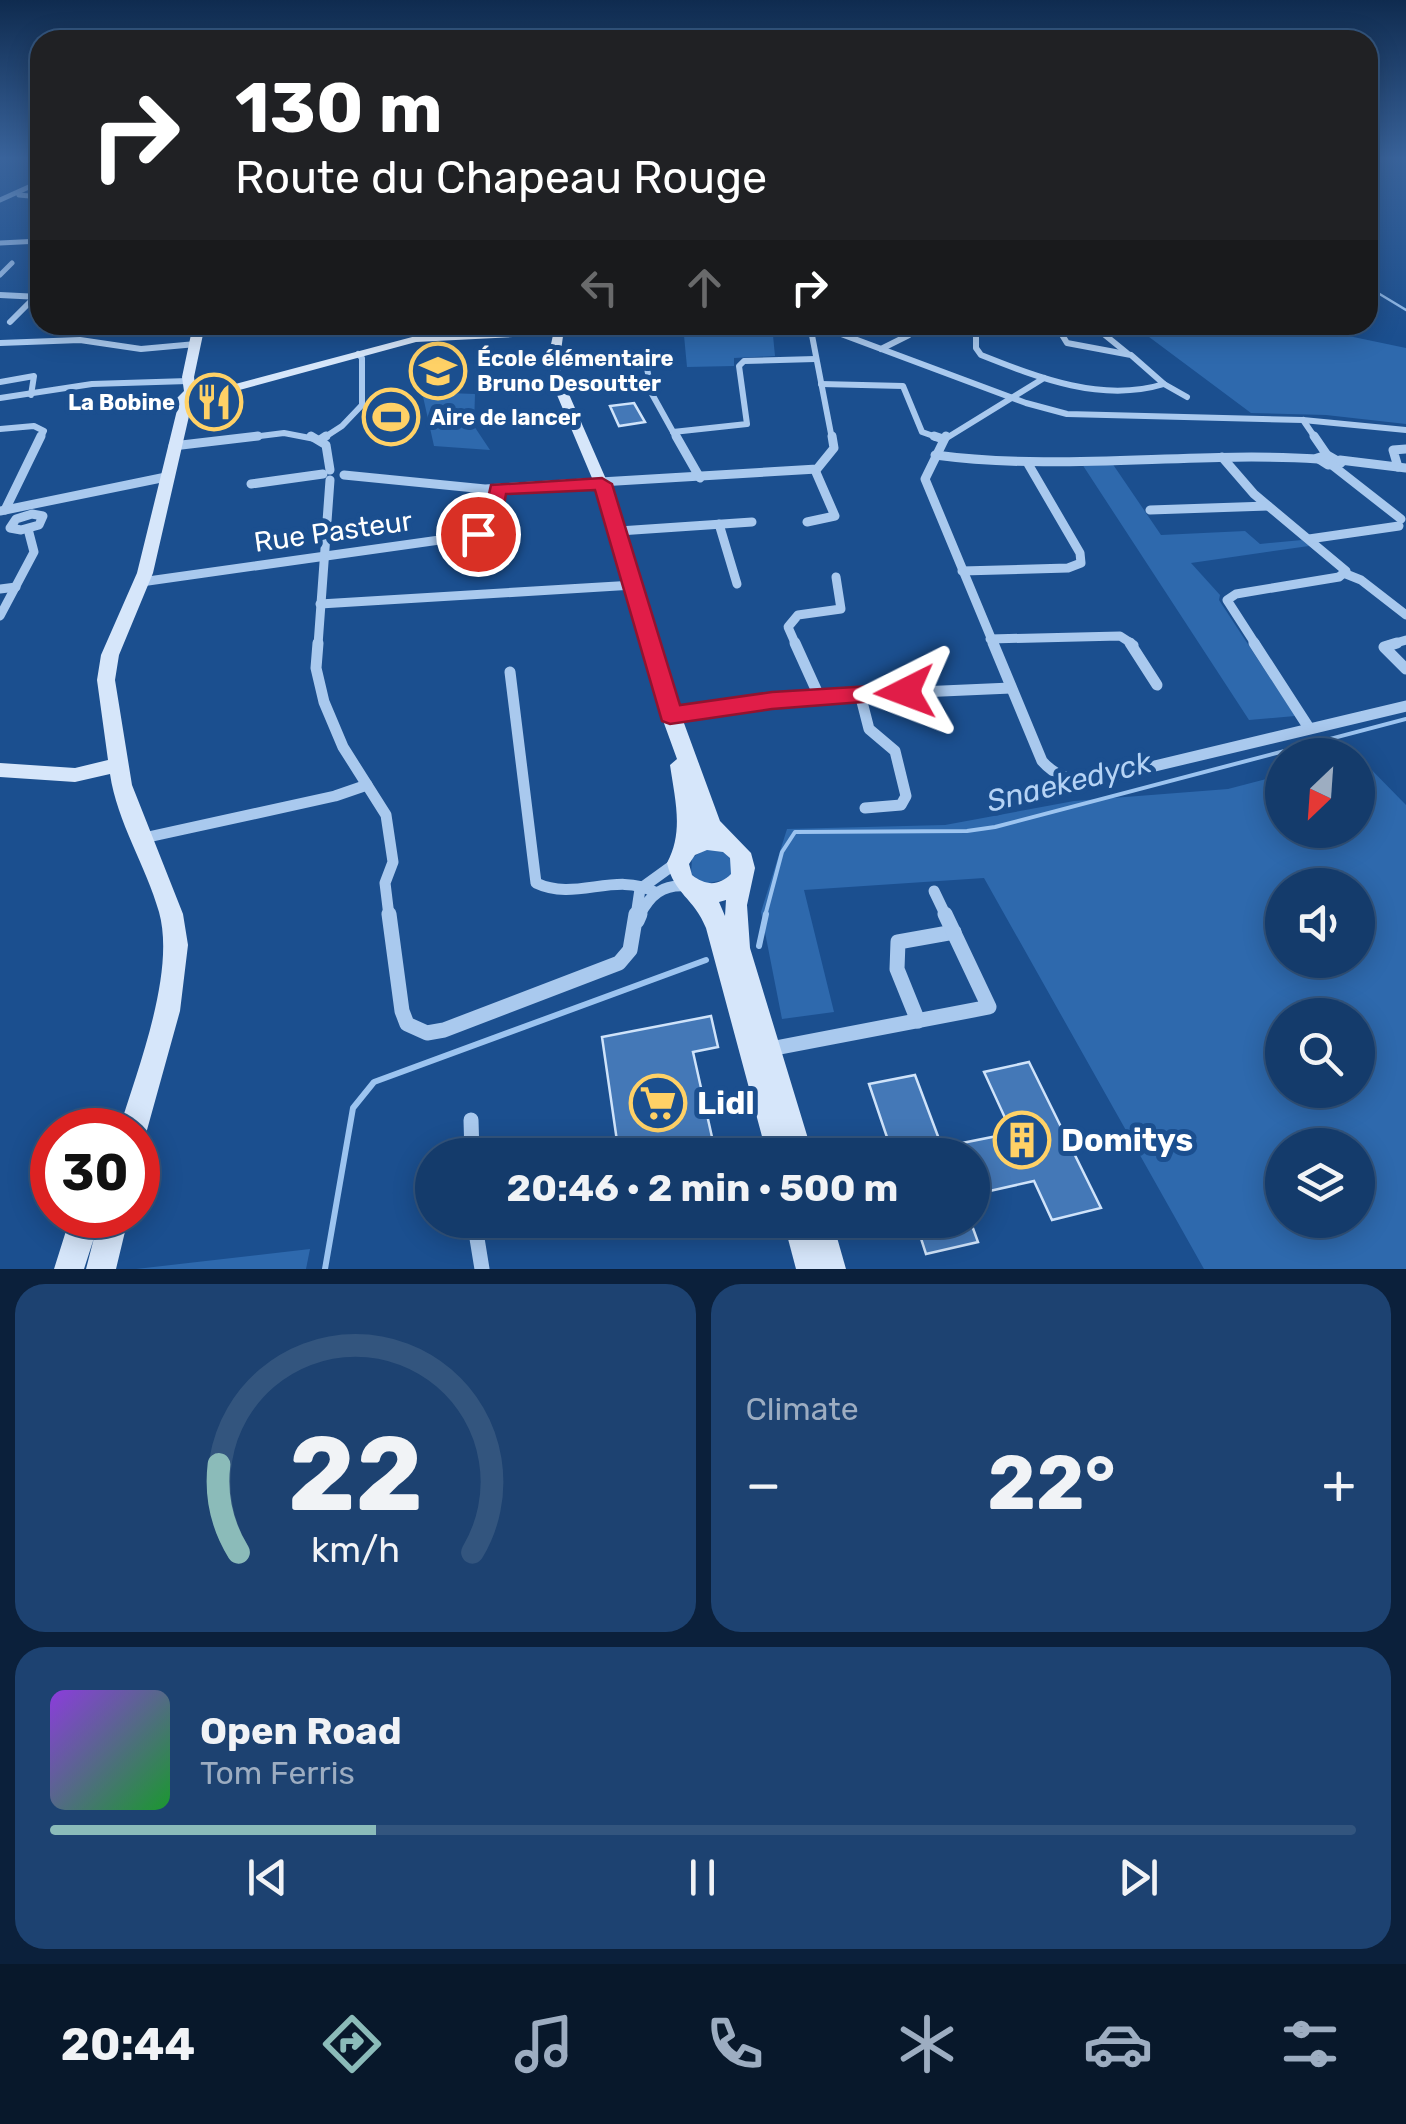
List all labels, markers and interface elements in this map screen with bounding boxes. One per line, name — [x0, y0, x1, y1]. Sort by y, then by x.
text: 130 m — [235, 67, 443, 150]
icon: right — [70, 70, 200, 200]
text: Route du Chapeau Rouge — [235, 151, 767, 204]
icon: left — [572, 260, 627, 315]
icon: ahead — [677, 260, 732, 315]
icon: right — [782, 260, 837, 315]
school or university icon: École élémentaire Bruno Desoutter — [408, 341, 468, 401]
place label: École élémentaire Bruno Desoutter — [477, 345, 674, 397]
restaurant icon: La Bobine — [184, 372, 244, 432]
sports icon: Aire de lancer — [361, 387, 421, 447]
place label: La Bobine — [68, 389, 175, 416]
place label: Aire de lancer — [430, 404, 581, 431]
pin — [436, 492, 521, 577]
street label: Rue Pasteur — [252, 504, 415, 559]
icon: arrive — [451, 507, 506, 562]
position arrow — [853, 640, 957, 744]
north arrow — [1265, 738, 1375, 848]
map controls — [1265, 738, 1375, 1238]
water label: Snaekedyck — [983, 744, 1156, 820]
button: sound — [1265, 868, 1375, 978]
button: search — [1265, 998, 1375, 1108]
supermarket icon: Lidl — [628, 1073, 688, 1133]
place label: Lidl — [697, 1084, 755, 1122]
speed limit sign: 30 — [30, 1108, 160, 1238]
building icon: Domitys — [992, 1110, 1052, 1170]
place label: Domitys — [1061, 1121, 1193, 1159]
button: layers — [1265, 1128, 1375, 1238]
text: 20:46 · 2 min · 500 m — [507, 1165, 898, 1211]
text: Climate — [746, 1390, 859, 1428]
text: 22 — [288, 1413, 423, 1536]
text: 22° — [987, 1439, 1116, 1528]
text: − — [746, 1452, 781, 1517]
text: + — [1322, 1452, 1356, 1517]
text: km/h — [311, 1529, 400, 1571]
text: Open Road — [200, 1708, 402, 1754]
text: Tom Ferris — [200, 1754, 355, 1792]
icon: previous — [240, 1850, 295, 1905]
icon: pause — [675, 1850, 730, 1905]
icon: next — [1111, 1850, 1166, 1905]
icon: directions — [317, 2009, 387, 2079]
icon: music — [509, 2009, 579, 2079]
icon: phone — [700, 2009, 770, 2079]
icon: climate — [892, 2009, 962, 2079]
icon: car — [1083, 2009, 1153, 2079]
icon: filters — [1275, 2009, 1345, 2079]
text: 20:44 — [61, 2018, 195, 2071]

